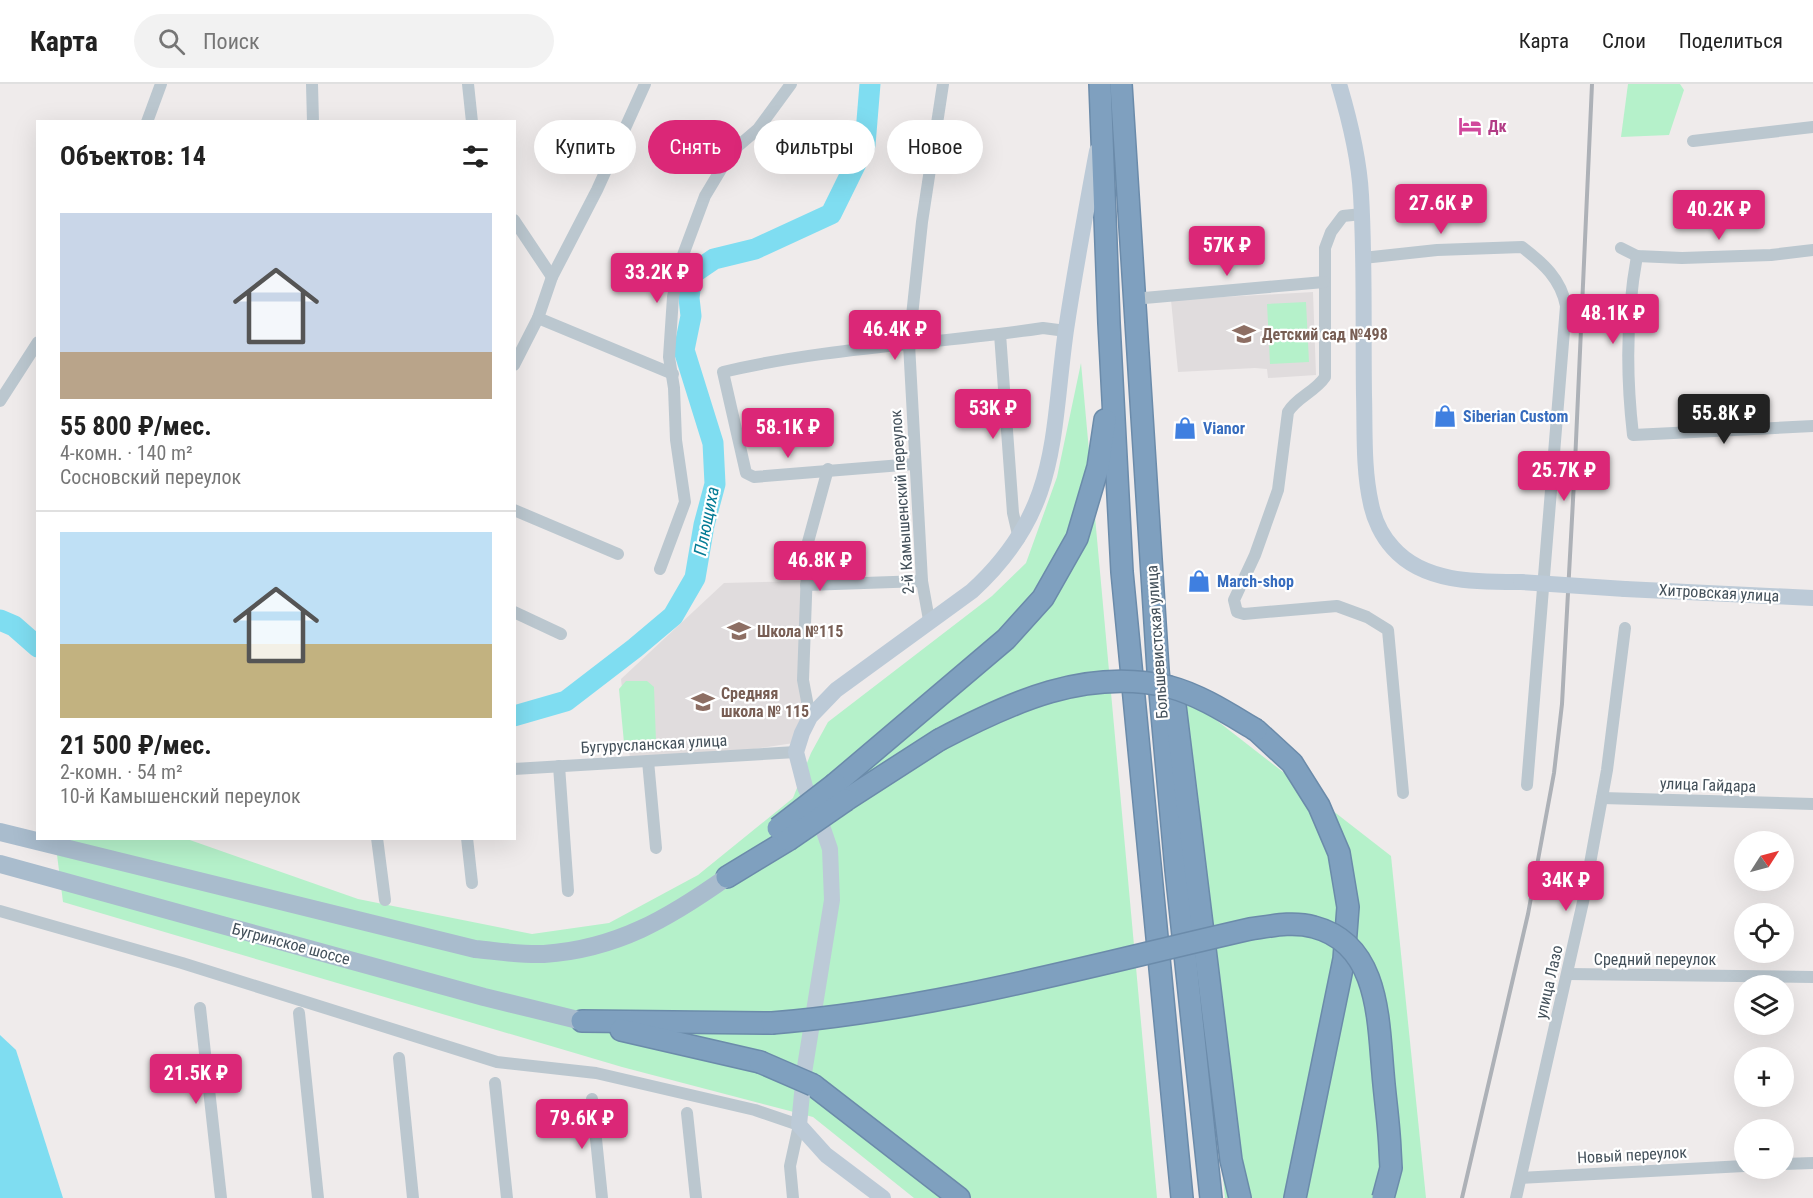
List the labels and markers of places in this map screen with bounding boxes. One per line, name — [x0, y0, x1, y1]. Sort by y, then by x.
hotel icon: Дк — [1457, 113, 1483, 139]
place label: Дк — [1488, 117, 1507, 136]
pin: 27.6K ₽ — [1386, 184, 1496, 235]
pin: 40.2K ₽ — [1664, 190, 1774, 241]
pin: 57K ₽ — [1185, 226, 1269, 277]
pin: 33.2K ₽ — [602, 253, 712, 304]
pin: 48.1K ₽ — [1558, 294, 1668, 345]
pin: 46.4K ₽ — [840, 310, 950, 361]
school or university icon: Детский сад №498 — [1231, 321, 1257, 347]
place label: Детский сад №498 — [1262, 325, 1388, 344]
pin: 53K ₽ — [951, 389, 1035, 440]
pin: 55.8K ₽ — [1669, 394, 1779, 445]
shop icon: Siberian Custom — [1432, 403, 1458, 429]
place label: Siberian Custom — [1463, 407, 1569, 426]
pin: 58.1K ₽ — [733, 408, 843, 459]
shop icon: Vianor — [1172, 415, 1198, 441]
place label: Vianor — [1203, 419, 1245, 438]
pin: 25.7K ₽ — [1509, 451, 1619, 502]
pin: 46.8K ₽ — [765, 541, 875, 592]
shop icon: March-shop — [1186, 568, 1212, 594]
place label: March-shop — [1217, 572, 1294, 591]
school or university icon: Школа №115 — [726, 618, 752, 644]
place label: Школа №115 — [757, 622, 843, 641]
place label: Средняя школа № 115 — [721, 684, 809, 721]
school or university icon: Средняя школа № 115 — [690, 689, 716, 715]
pin: 34K ₽ — [1524, 861, 1608, 912]
pin: 21.5K ₽ — [141, 1054, 251, 1105]
pin: 79.6K ₽ — [527, 1099, 637, 1150]

